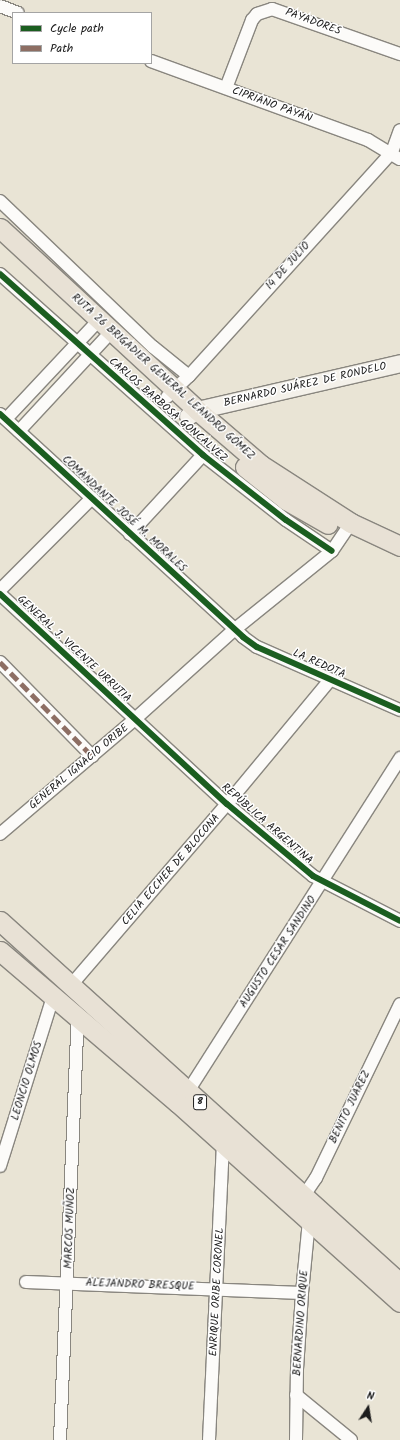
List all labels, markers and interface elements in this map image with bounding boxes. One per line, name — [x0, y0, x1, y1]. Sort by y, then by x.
street label: PAYADORES — [283, 6, 343, 38]
legend — [12, 12, 152, 64]
text: Cycle path — [50, 19, 104, 38]
text: Path — [50, 39, 73, 58]
street label: CIPRIANO PAYÁN — [230, 84, 314, 126]
street label: 14 DE JULIO — [263, 239, 313, 293]
street label: RUTA 26 BRIGADIER GENERAL LEANDRO GÓMEZ — [69, 291, 257, 463]
street label: CARLOS BARBOSA GONCALVEZ — [106, 355, 230, 465]
street label: BERNARDO SUÁREZ DE RONDELO — [222, 360, 388, 410]
street label: COMANDANTE JOSÉ M. MORALES — [59, 453, 189, 575]
street label: GENERAL J. VICENTE URRUTIA — [14, 593, 134, 705]
street label: LA REDOTA — [291, 647, 347, 681]
street label: GENERAL IGNACIO ORIBE — [26, 721, 132, 813]
street label: REPÚBLICA ARGENTINA — [219, 781, 315, 867]
street label: CELIA ECCHER DE BLOCONA — [119, 812, 223, 928]
street label: AUGUSTO CESAR SANDINO — [237, 894, 319, 1010]
street label: LEONCIO OLMOS — [9, 1040, 45, 1122]
street label: BENITO JUAREZ — [327, 1068, 373, 1146]
road number: 8 — [193, 1094, 207, 1110]
street label: MARCOS MUÑOZ — [62, 1187, 78, 1269]
street label: ENRIQUE ORIBE CORONEL — [207, 1227, 227, 1357]
street label: BERNARDINO ORIQUE — [291, 1270, 311, 1376]
street label: ALEJANDRO BRESQUE — [85, 1277, 195, 1293]
text: N — [365, 1387, 376, 1406]
north arrow — [348, 1388, 388, 1428]

